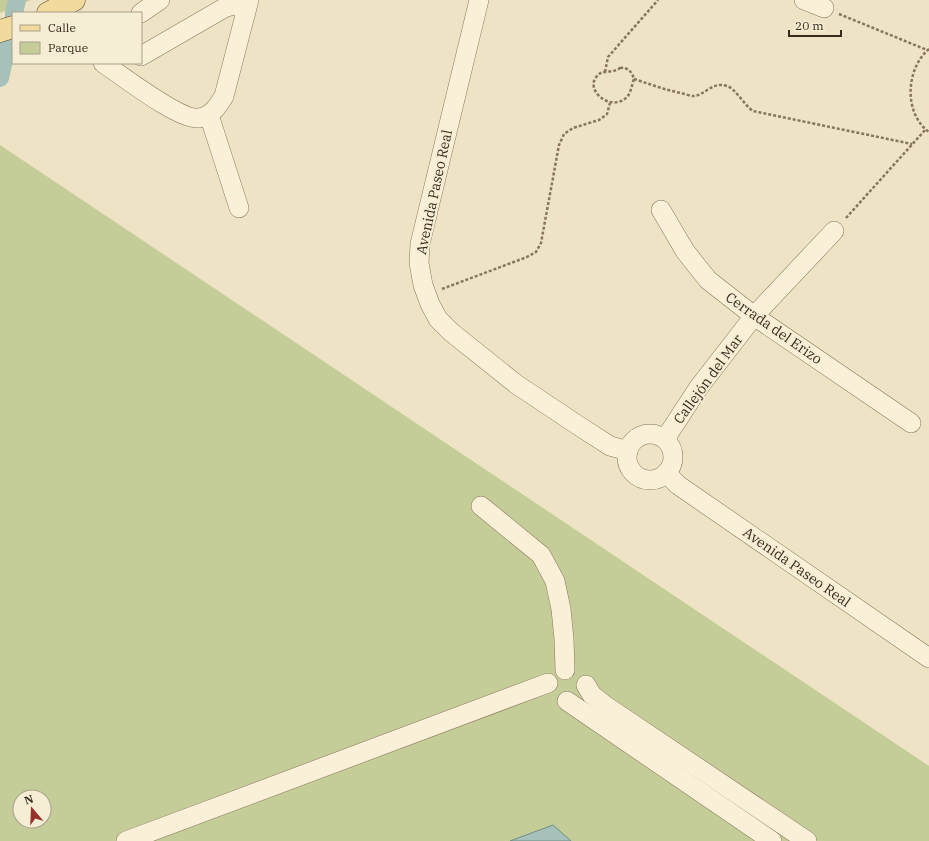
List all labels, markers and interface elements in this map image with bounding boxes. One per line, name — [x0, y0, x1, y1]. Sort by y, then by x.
legend — [12, 12, 142, 64]
scale bar — [789, 12, 841, 38]
text: 20 m — [795, 18, 824, 33]
text: Calle — [48, 20, 76, 35]
text: Parque — [48, 40, 88, 55]
street label: Avenida Paseo Real — [412, 128, 456, 256]
street label: Cerrada del Erizo — [722, 288, 826, 368]
street label: Callejón del Mar — [669, 330, 747, 427]
street label: Avenida Paseo Real — [740, 523, 854, 611]
north arrow — [12, 789, 52, 829]
text: N — [22, 791, 35, 808]

